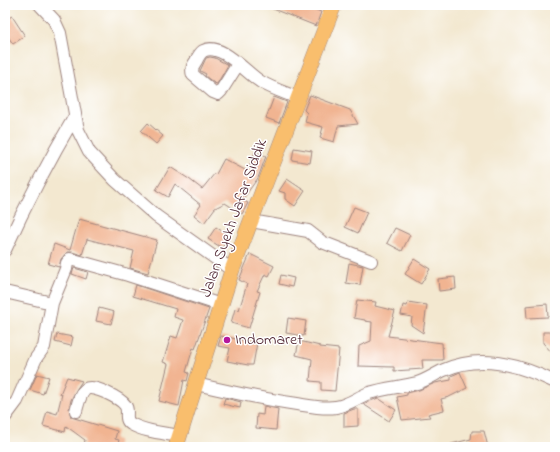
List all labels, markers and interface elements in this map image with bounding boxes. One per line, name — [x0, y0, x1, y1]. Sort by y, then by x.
street label: Jalan Syekh Jafar Siddik — [194, 134, 274, 301]
place label: Indomaret — [235, 328, 303, 352]
marker: Indomaret — [222, 335, 232, 345]

